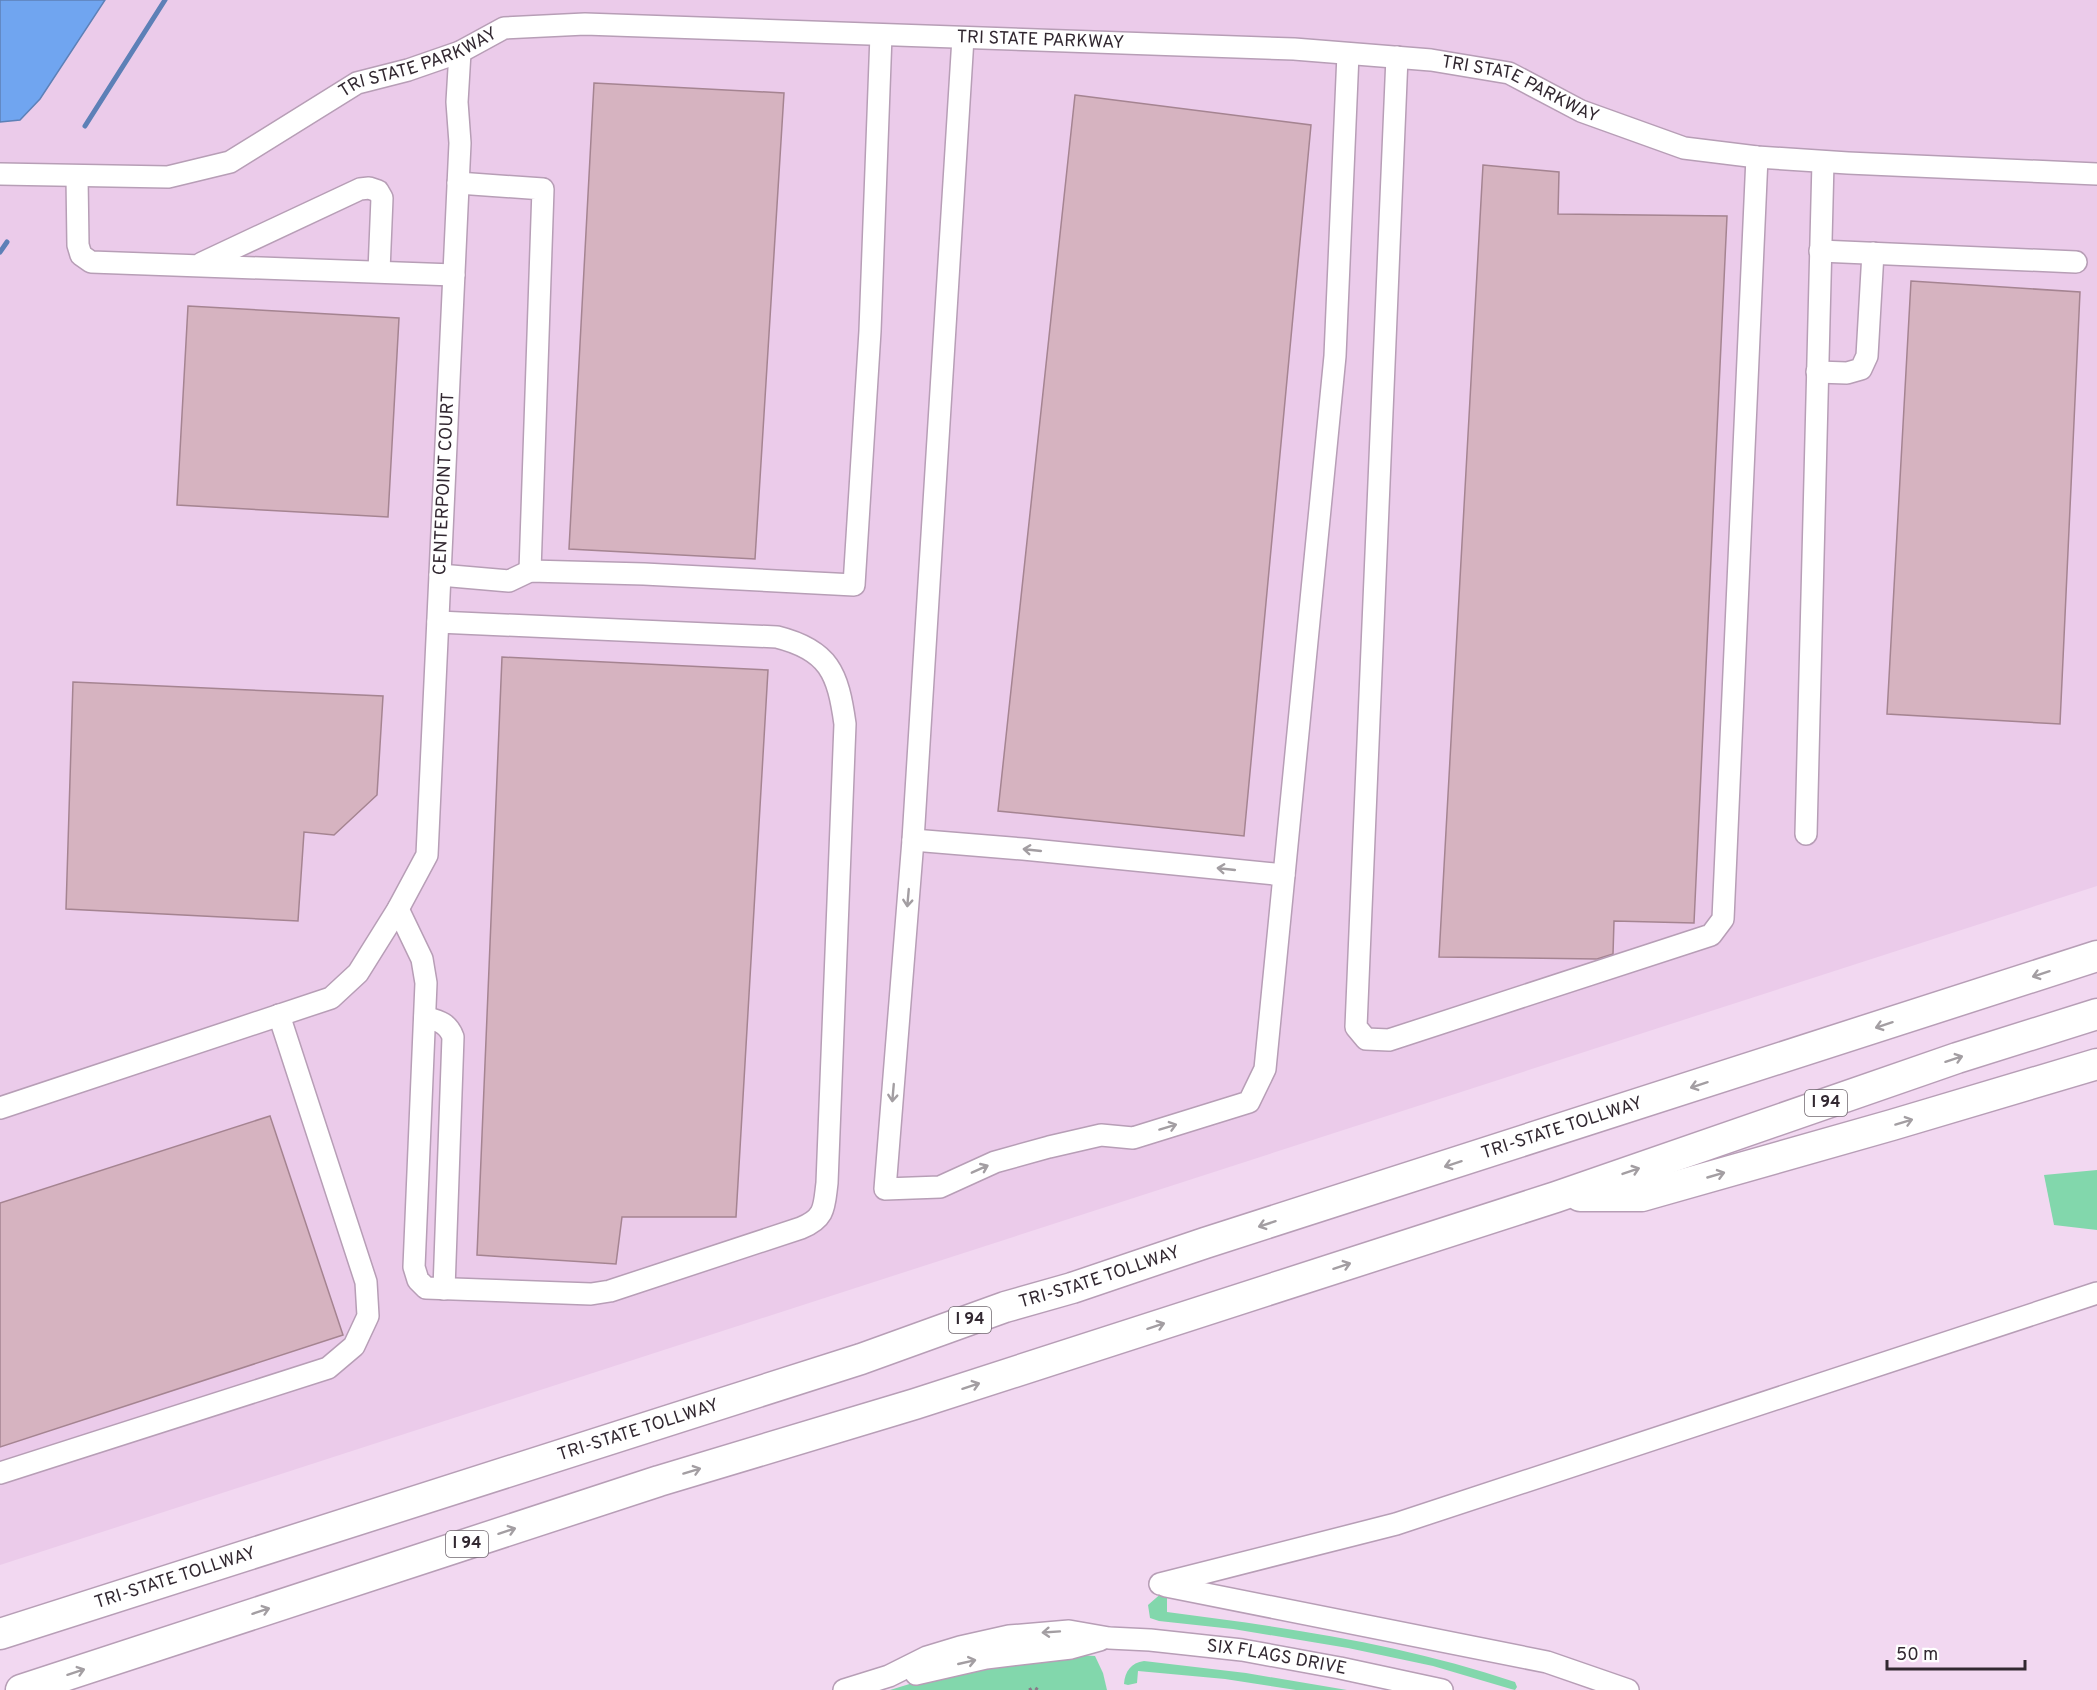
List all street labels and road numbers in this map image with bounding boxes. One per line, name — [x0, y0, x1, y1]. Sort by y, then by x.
street label: TRI STATE PARKWAY — [335, 22, 501, 103]
street label: TRI STATE PARKWAY — [956, 26, 1125, 55]
street label: TRI STATE PARKWAY — [1440, 50, 1602, 128]
street label: CENTERPOINT COURT — [428, 392, 460, 576]
road number: I 94 — [1805, 1090, 1847, 1116]
street label: TRI-STATE TOLLWAY — [1478, 1091, 1645, 1165]
street label: TRI-STATE TOLLWAY — [1016, 1241, 1183, 1314]
road number: I 94 — [949, 1307, 991, 1333]
street label: TRI-STATE TOLLWAY — [555, 1394, 722, 1467]
road number: I 94 — [446, 1531, 488, 1557]
street label: TRI-STATE TOLLWAY — [92, 1541, 259, 1615]
street label: SIX FLAGS DRIVE — [1205, 1635, 1349, 1681]

